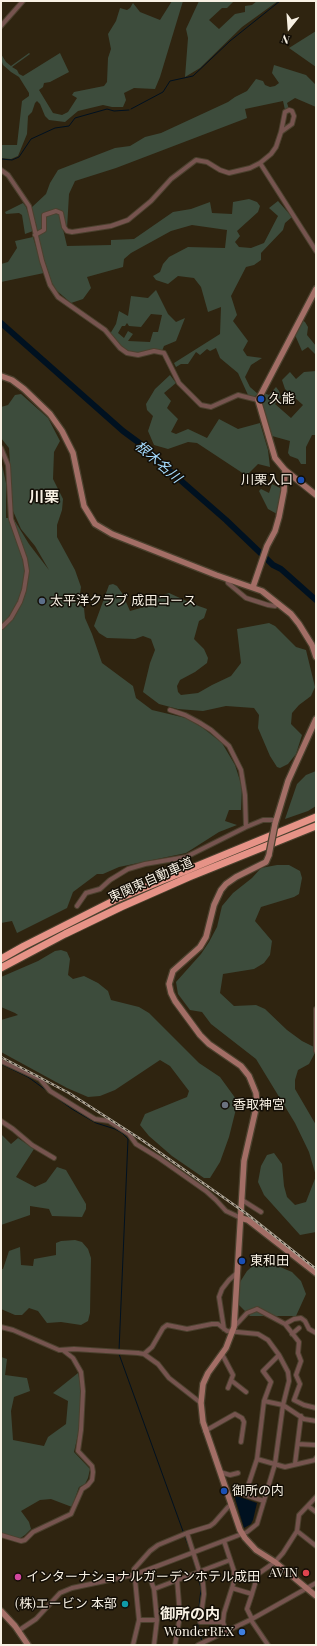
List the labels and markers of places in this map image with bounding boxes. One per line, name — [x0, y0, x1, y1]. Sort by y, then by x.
place label: 久能 — [269, 391, 295, 407]
marker: 久能 — [256, 394, 266, 404]
place label: 川栗入口 — [241, 472, 293, 488]
marker: 川栗入口 — [296, 475, 306, 485]
place label: 太平洋クラブ 成田コース — [50, 593, 196, 609]
marker: 太平洋クラブ 成田コース — [37, 596, 47, 606]
place label: 香取神宮 — [233, 1097, 285, 1113]
marker: 香取神宮 — [220, 1100, 230, 1110]
place label: 東和田 — [250, 1253, 289, 1269]
marker: 東和田 — [237, 1256, 247, 1266]
place label: 御所の内 — [232, 1483, 284, 1499]
marker: 御所の内 — [219, 1486, 229, 1496]
place label: AVIN — [269, 1565, 298, 1581]
marker: AVIN — [301, 1568, 311, 1578]
place label: インターナショナルガーデンホテル成田 — [26, 1569, 260, 1585]
marker: インターナショナルガーデンホテル成田 — [13, 1572, 23, 1582]
place label: (株)エービン 本部 — [15, 1596, 117, 1612]
marker: (株)エービン 本部 — [120, 1599, 130, 1609]
place label: WonderREX — [164, 1624, 234, 1640]
marker: WonderREX — [237, 1627, 247, 1637]

